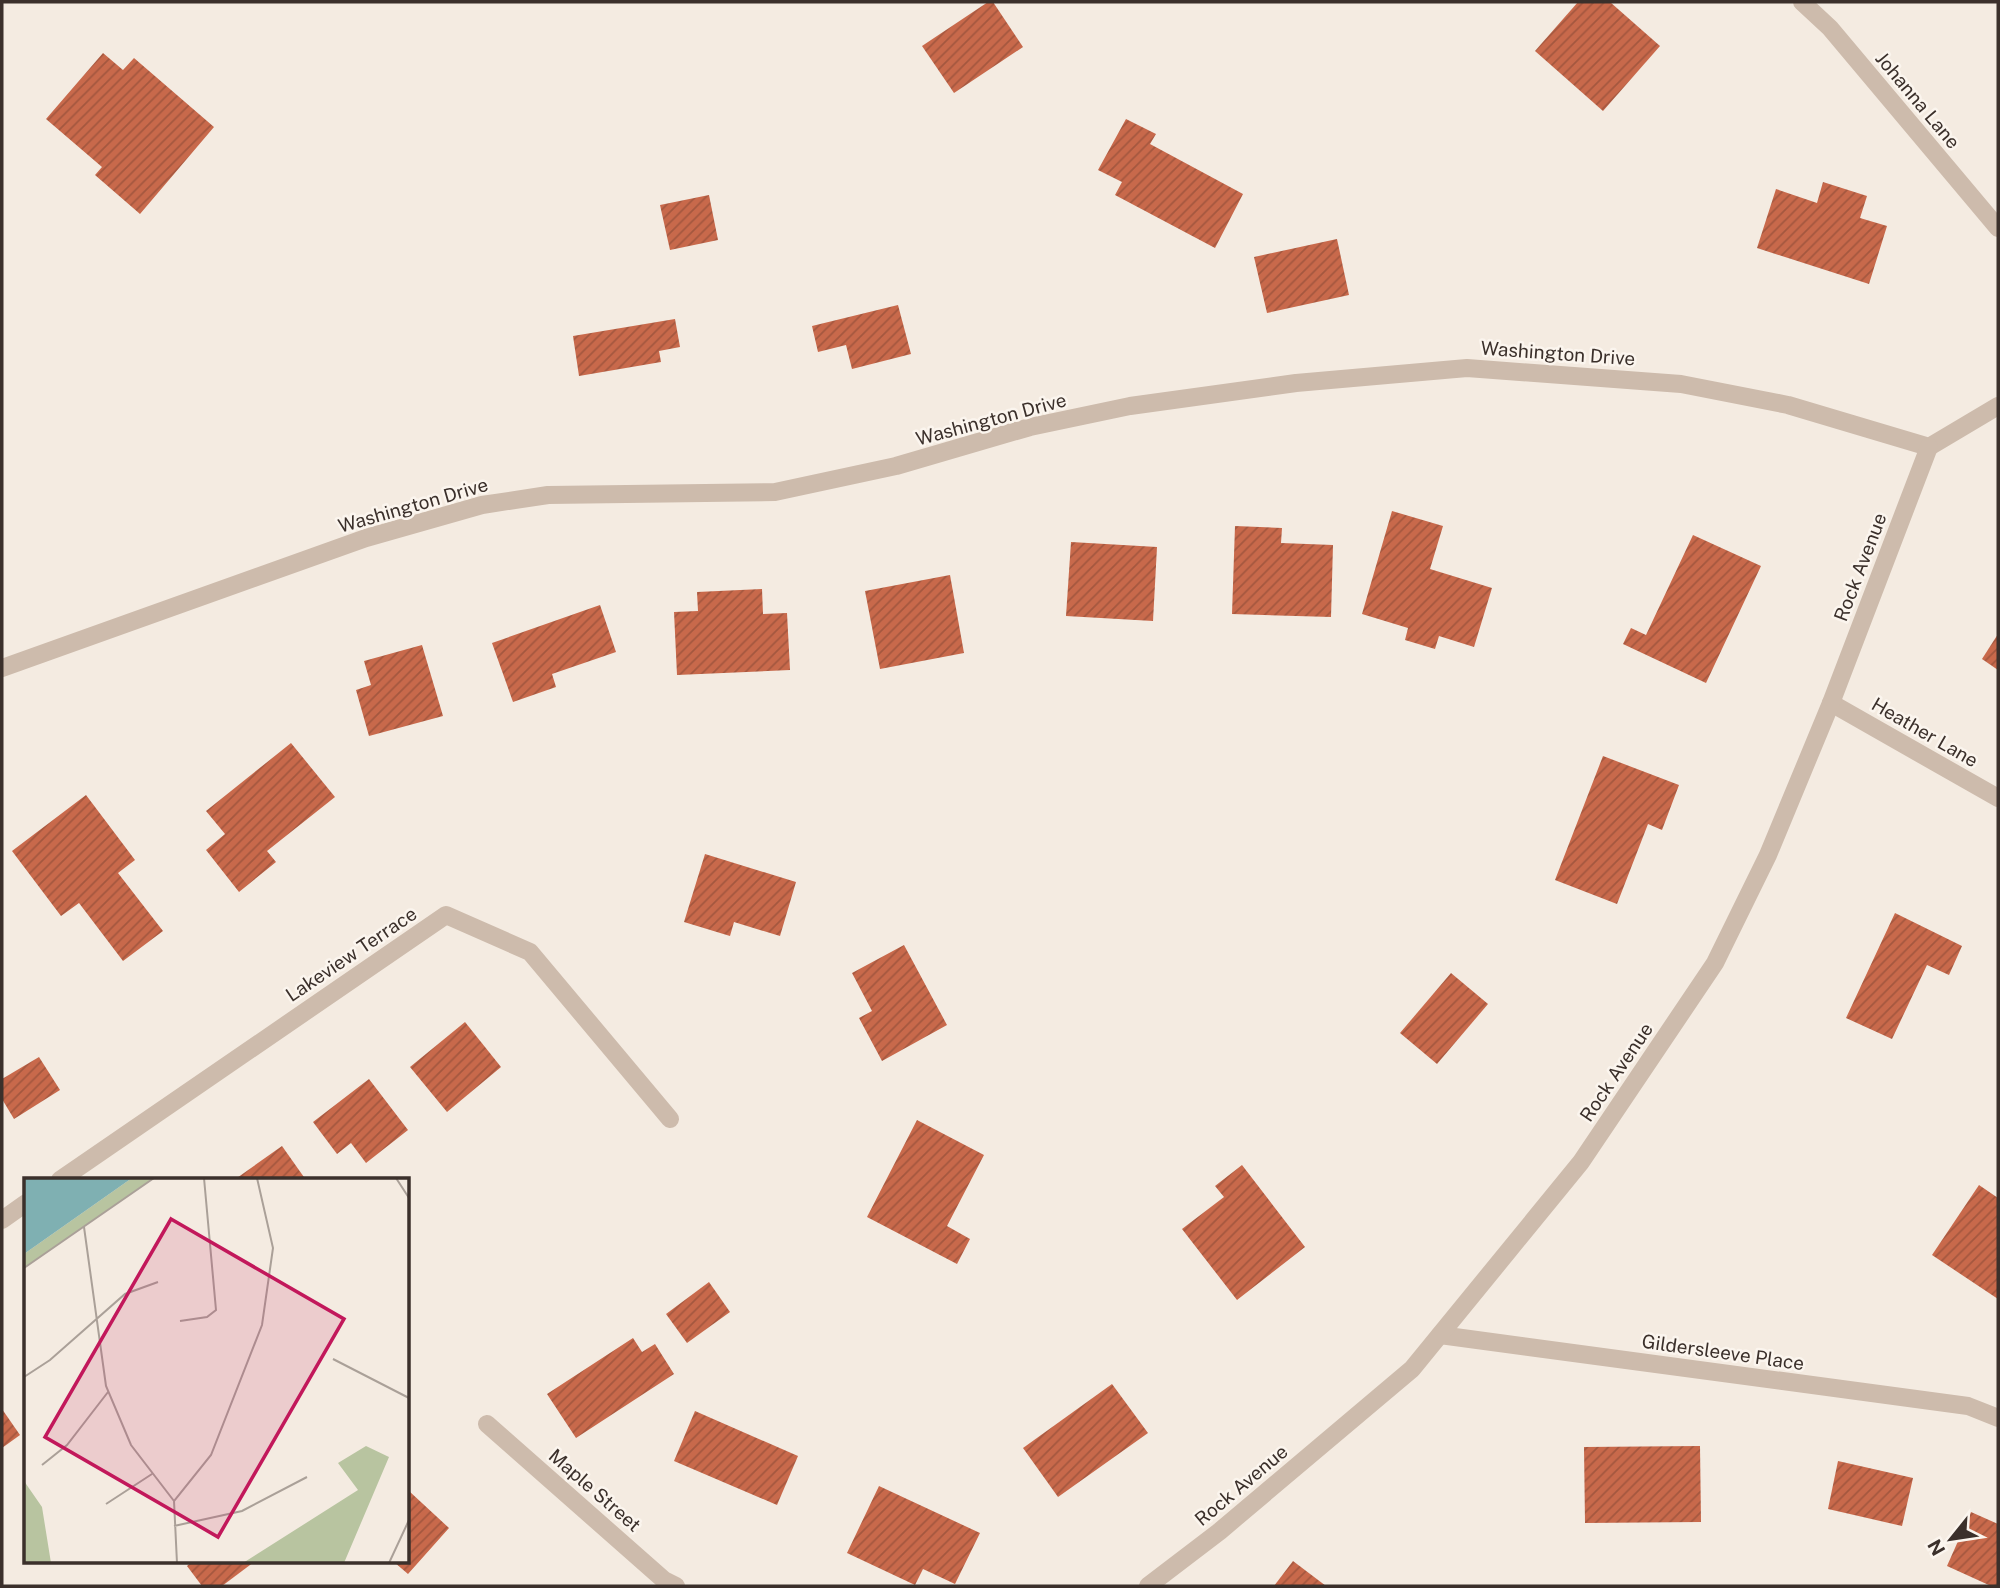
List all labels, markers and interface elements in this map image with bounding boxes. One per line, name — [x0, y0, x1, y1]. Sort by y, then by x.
street label: Johanna Lane — [1871, 47, 1965, 153]
street label: Washington Drive — [1480, 337, 1636, 369]
street label: Washington Drive — [913, 388, 1069, 450]
street label: Washington Drive — [336, 473, 490, 537]
street label: Rock Avenue — [1829, 510, 1891, 624]
street label: Heather Lane — [1868, 693, 1982, 771]
street label: Lakeview Terrace — [281, 902, 421, 1006]
street label: Rock Avenue — [1575, 1019, 1657, 1125]
inset map — [24, 1178, 410, 1564]
street label: Gildersleeve Place — [1640, 1330, 1806, 1374]
street label: Rock Avenue — [1190, 1440, 1292, 1530]
street label: Maple Street — [545, 1444, 645, 1536]
north arrow — [1916, 1504, 1986, 1574]
text: N — [1923, 1536, 1950, 1559]

